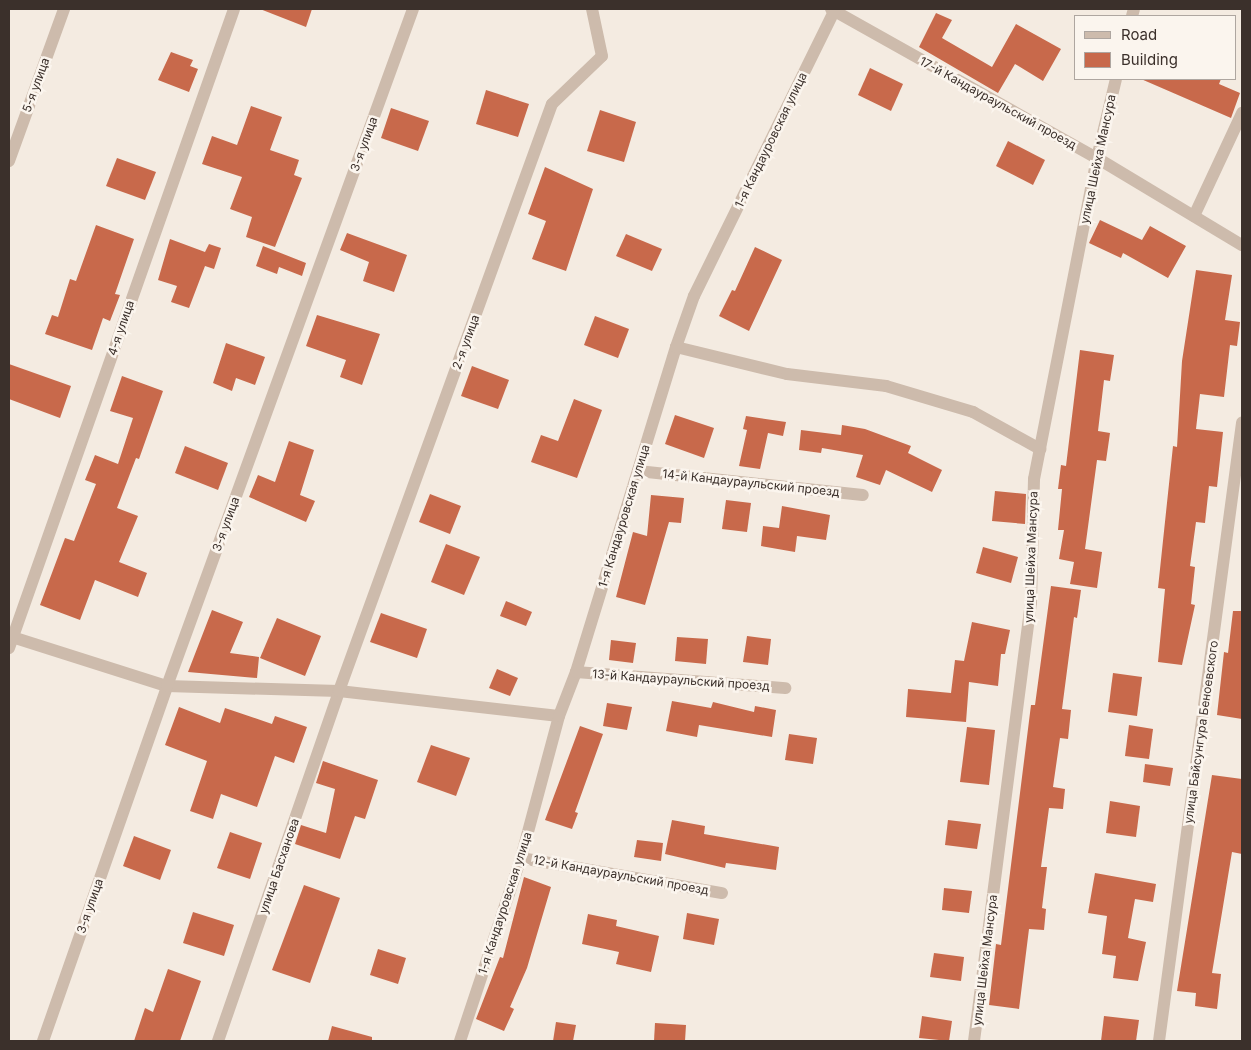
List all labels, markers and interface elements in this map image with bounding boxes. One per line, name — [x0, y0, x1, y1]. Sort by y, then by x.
legend — [1074, 15, 1236, 80]
text: Road — [1121, 25, 1157, 44]
text: Building — [1121, 50, 1178, 69]
street label: 17-й Кандаураульский проезд — [917, 54, 1079, 152]
street label: 5-я улица — [19, 56, 53, 114]
street label: 1-я Кандауровская улица — [732, 70, 810, 210]
street label: улица Шейха Мансура — [1077, 93, 1119, 225]
street label: 3-я улица — [347, 115, 381, 173]
street label: 4-я улица — [105, 299, 137, 357]
street label: 2-я улица — [449, 313, 483, 371]
street label: 1-я Кандауровская улица — [595, 443, 653, 589]
street label: 14-й Кандаураульский проезд — [662, 467, 840, 499]
street label: улица Шейха Мансура — [1022, 491, 1040, 623]
street label: 3-я улица — [209, 495, 243, 553]
street label: улица Байсунгура Беноевского — [1181, 640, 1221, 824]
street label: 13-й Кандаураульский проезд — [592, 667, 770, 693]
street label: улица Басханова — [256, 817, 302, 915]
street label: 1-я Кандауровская улица — [475, 830, 535, 976]
street label: 12-й Кандаураульский проезд — [532, 852, 710, 898]
street label: 3-я улица — [74, 877, 106, 935]
street label: улица Шейха Мансура — [970, 894, 1000, 1026]

